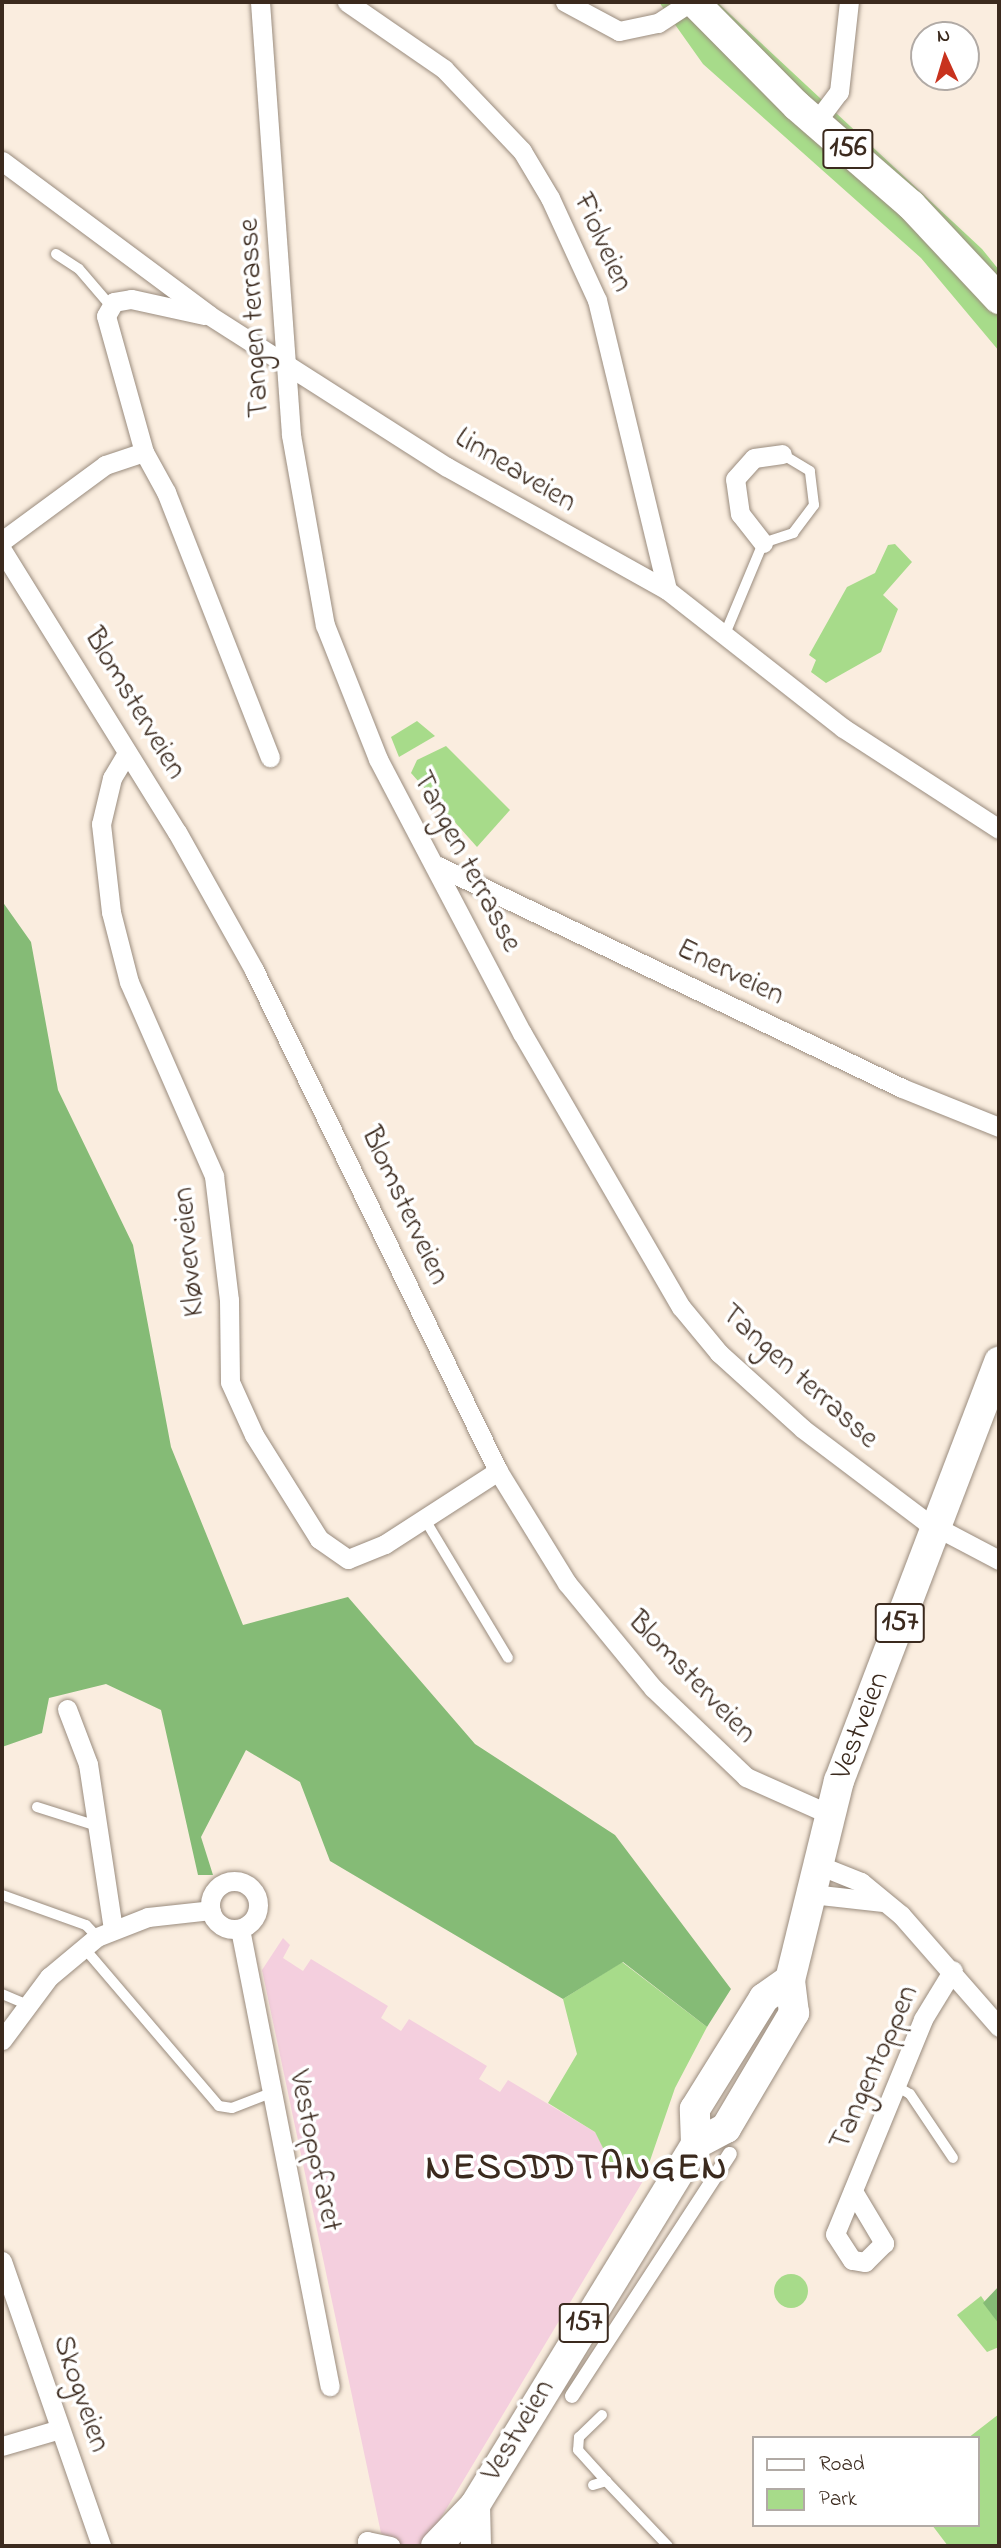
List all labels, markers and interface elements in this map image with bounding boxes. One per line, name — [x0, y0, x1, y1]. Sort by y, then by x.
north arrow — [910, 21, 980, 91]
text: N — [936, 23, 951, 50]
road number: 156 — [822, 124, 874, 174]
street label: Fiolveien — [564, 188, 640, 298]
street label: Tangen terrasse — [232, 217, 278, 419]
street label: Linneaveien — [448, 421, 582, 521]
street label: Blomsterveien — [75, 622, 193, 786]
street label: Tangen terrasse — [403, 765, 529, 959]
street label: Enerveien — [670, 932, 790, 1014]
street label: Blomsterveien — [352, 1121, 456, 1291]
street label: Kløverveien — [166, 1186, 214, 1318]
street label: Tangen terrasse — [713, 1297, 885, 1457]
road number: 157 — [874, 1598, 926, 1648]
street label: Blomsterveien — [619, 1604, 763, 1752]
street label: Vestveien — [824, 1667, 898, 1785]
street label: Tangentoppen — [823, 1980, 927, 2156]
street label: Vestoppfaret — [279, 2067, 349, 2235]
district label: NESODDTANGEN — [427, 2147, 727, 2191]
road number: 157 — [558, 2298, 610, 2348]
street label: Skogveien — [43, 2331, 117, 2457]
street label: Vestveien — [475, 2374, 563, 2488]
legend — [752, 2436, 980, 2527]
text: Road — [819, 2450, 865, 2480]
text: Park — [819, 2485, 857, 2515]

